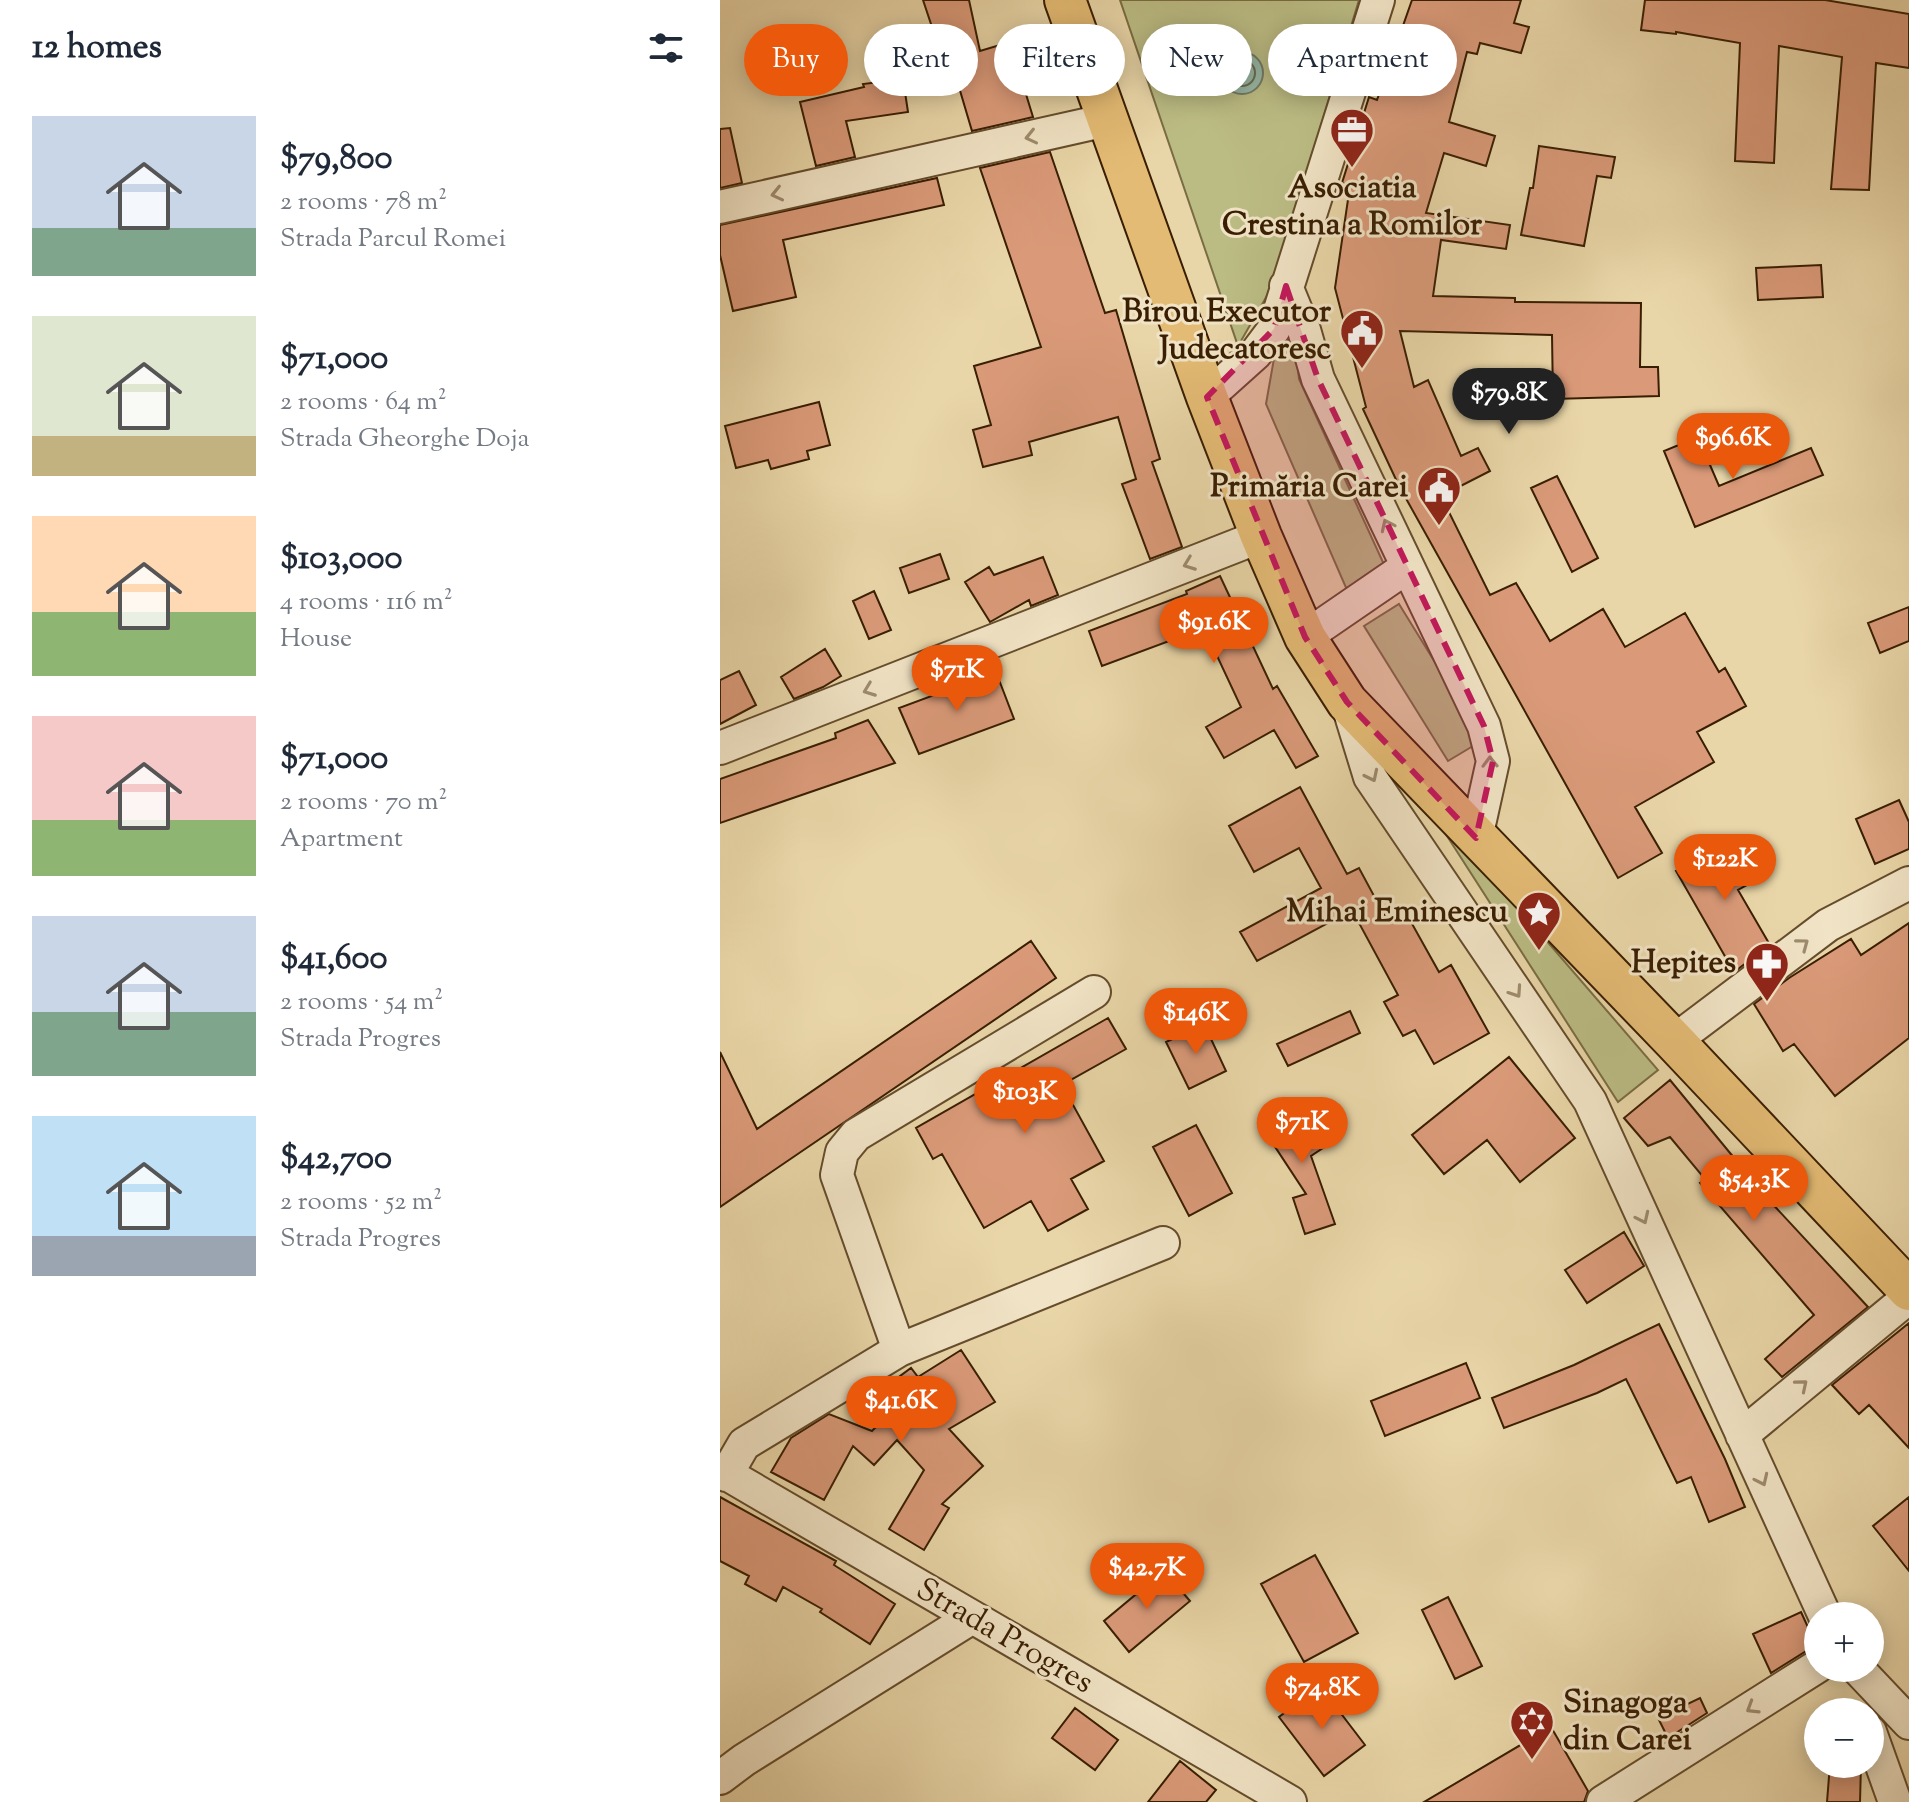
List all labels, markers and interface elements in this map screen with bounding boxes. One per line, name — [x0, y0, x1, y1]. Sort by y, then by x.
text: 12 homes — [32, 24, 162, 73]
chip: Buy — [744, 24, 848, 96]
chip: Rent — [864, 24, 978, 96]
chip: Filters — [994, 24, 1125, 96]
chip: New — [1141, 24, 1252, 96]
chip: Apartment — [1268, 24, 1457, 96]
icon: filters — [644, 26, 688, 70]
office icon: Asociatia Crestina a Romilor — [1328, 106, 1376, 169]
one-way arrow — [1025, 128, 1038, 145]
text: $79,800 — [280, 135, 393, 184]
icon: home — [96, 148, 192, 244]
place label: Asociatia Crestina a Romilor — [1222, 166, 1483, 249]
text: 2 rooms · 78 m² — [280, 184, 447, 221]
one-way arrow — [771, 185, 785, 202]
text: Strada Parcul Romei — [280, 221, 506, 258]
place label: Birou Executor Judecatoresc — [1122, 290, 1332, 373]
public building icon: Birou Executor Judecatoresc — [1338, 307, 1386, 370]
text: $71,000 — [280, 335, 388, 384]
icon: home — [96, 348, 192, 444]
pin: $79.8K — [1444, 368, 1574, 436]
text: $79.8K — [1470, 375, 1548, 412]
text: 2 rooms · 64 m² — [280, 384, 447, 421]
pin: $96.6K — [1668, 413, 1798, 481]
text: $96.6K — [1695, 420, 1771, 457]
text: Strada Gheorghe Doja — [280, 421, 530, 458]
public building icon: Primăria Carei — [1415, 464, 1463, 527]
place label: Primăria Carei — [1210, 465, 1408, 511]
one-way arrow — [1381, 518, 1397, 533]
text: $103,000 — [280, 535, 403, 584]
icon: home — [96, 548, 192, 644]
one-way arrow — [1183, 555, 1197, 571]
text: 4 rooms · 116 m² — [280, 584, 453, 621]
pin: $91.6K — [1149, 597, 1279, 665]
text: $91.6K — [1177, 604, 1251, 641]
text: House — [280, 621, 352, 658]
pin: $71K — [910, 645, 1004, 713]
text: $71K — [930, 652, 984, 689]
one-way arrow — [863, 680, 877, 697]
text: $71,000 — [280, 735, 388, 784]
icon: home — [96, 748, 192, 844]
one-way arrow — [1481, 755, 1498, 767]
one-way arrow — [1362, 767, 1378, 782]
text: 2 rooms · 70 m² — [280, 784, 447, 821]
text: Apartment — [280, 821, 403, 858]
pin: $122K — [1669, 834, 1781, 902]
text: $122K — [1692, 841, 1758, 878]
place icon: Mihai Eminescu — [1515, 889, 1563, 952]
place label: Mihai Eminescu — [1286, 890, 1509, 936]
text: $41,600 — [280, 935, 388, 984]
one-way arrow — [1795, 939, 1809, 953]
pharmacy icon: Hepites — [1743, 940, 1791, 1003]
place label: Hepites — [1631, 941, 1736, 987]
icon: home — [96, 948, 192, 1044]
text: 2 rooms · 54 m² — [280, 984, 443, 1021]
one-way arrow — [1506, 984, 1521, 998]
pin: $146K — [1140, 988, 1252, 1056]
text: $146K — [1162, 995, 1230, 1032]
text: Strada Progres — [280, 1021, 441, 1058]
pin: $103K — [969, 1067, 1081, 1135]
text: $103K — [992, 1074, 1058, 1111]
pin: $71K — [1255, 1097, 1349, 1165]
text: $71K — [1275, 1104, 1329, 1141]
text: $42,700 — [280, 1135, 392, 1184]
icon: home — [96, 1148, 192, 1244]
pin: $54.3K — [1689, 1155, 1819, 1223]
text: $54.3K — [1718, 1162, 1790, 1199]
text: 2 rooms · 52 m² — [280, 1184, 442, 1221]
one-way arrow — [1633, 1210, 1649, 1224]
text: Strada Progres — [280, 1221, 441, 1258]
pin: $41.6K — [836, 1376, 966, 1444]
one-way arrow — [1793, 1380, 1807, 1395]
text: $41.6K — [864, 1383, 938, 1420]
one-way arrow — [1752, 1472, 1768, 1486]
pin: $42.7K — [1082, 1543, 1212, 1611]
text: $42.7K — [1108, 1550, 1186, 1587]
street label: Strada Progres — [907, 1568, 1101, 1706]
map controls — [1804, 1602, 1884, 1778]
button: + — [1804, 1602, 1884, 1682]
pin: $74.8K — [1257, 1663, 1387, 1731]
text: $74.8K — [1284, 1670, 1360, 1707]
place label: Sinagoga din Carei — [1563, 1681, 1692, 1764]
synagogue icon: Sinagoga din Carei — [1508, 1698, 1556, 1761]
one-way arrow — [1746, 1698, 1761, 1713]
button: − — [1804, 1698, 1884, 1778]

